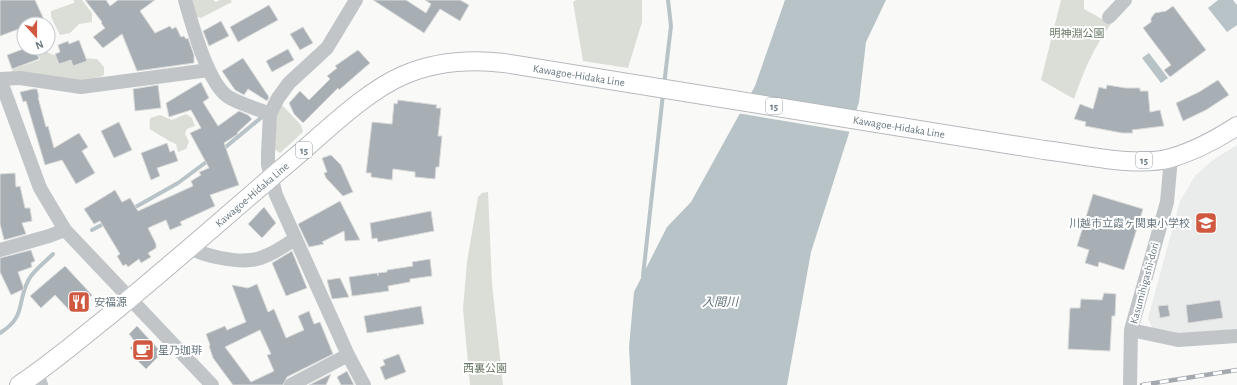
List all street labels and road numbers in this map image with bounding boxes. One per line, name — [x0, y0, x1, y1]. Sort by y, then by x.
street label: Kawagoe-Hidaka Line — [532, 63, 626, 88]
road number: 15 — [766, 98, 782, 114]
street label: Kawagoe-Hidaka Line — [852, 114, 946, 140]
road number: 15 — [296, 142, 312, 158]
road number: 15 — [1136, 152, 1152, 168]
street label: Kawagoe-Hidaka Line — [213, 160, 291, 229]
street label: Kasumihigashi-dori — [1128, 241, 1161, 325]

